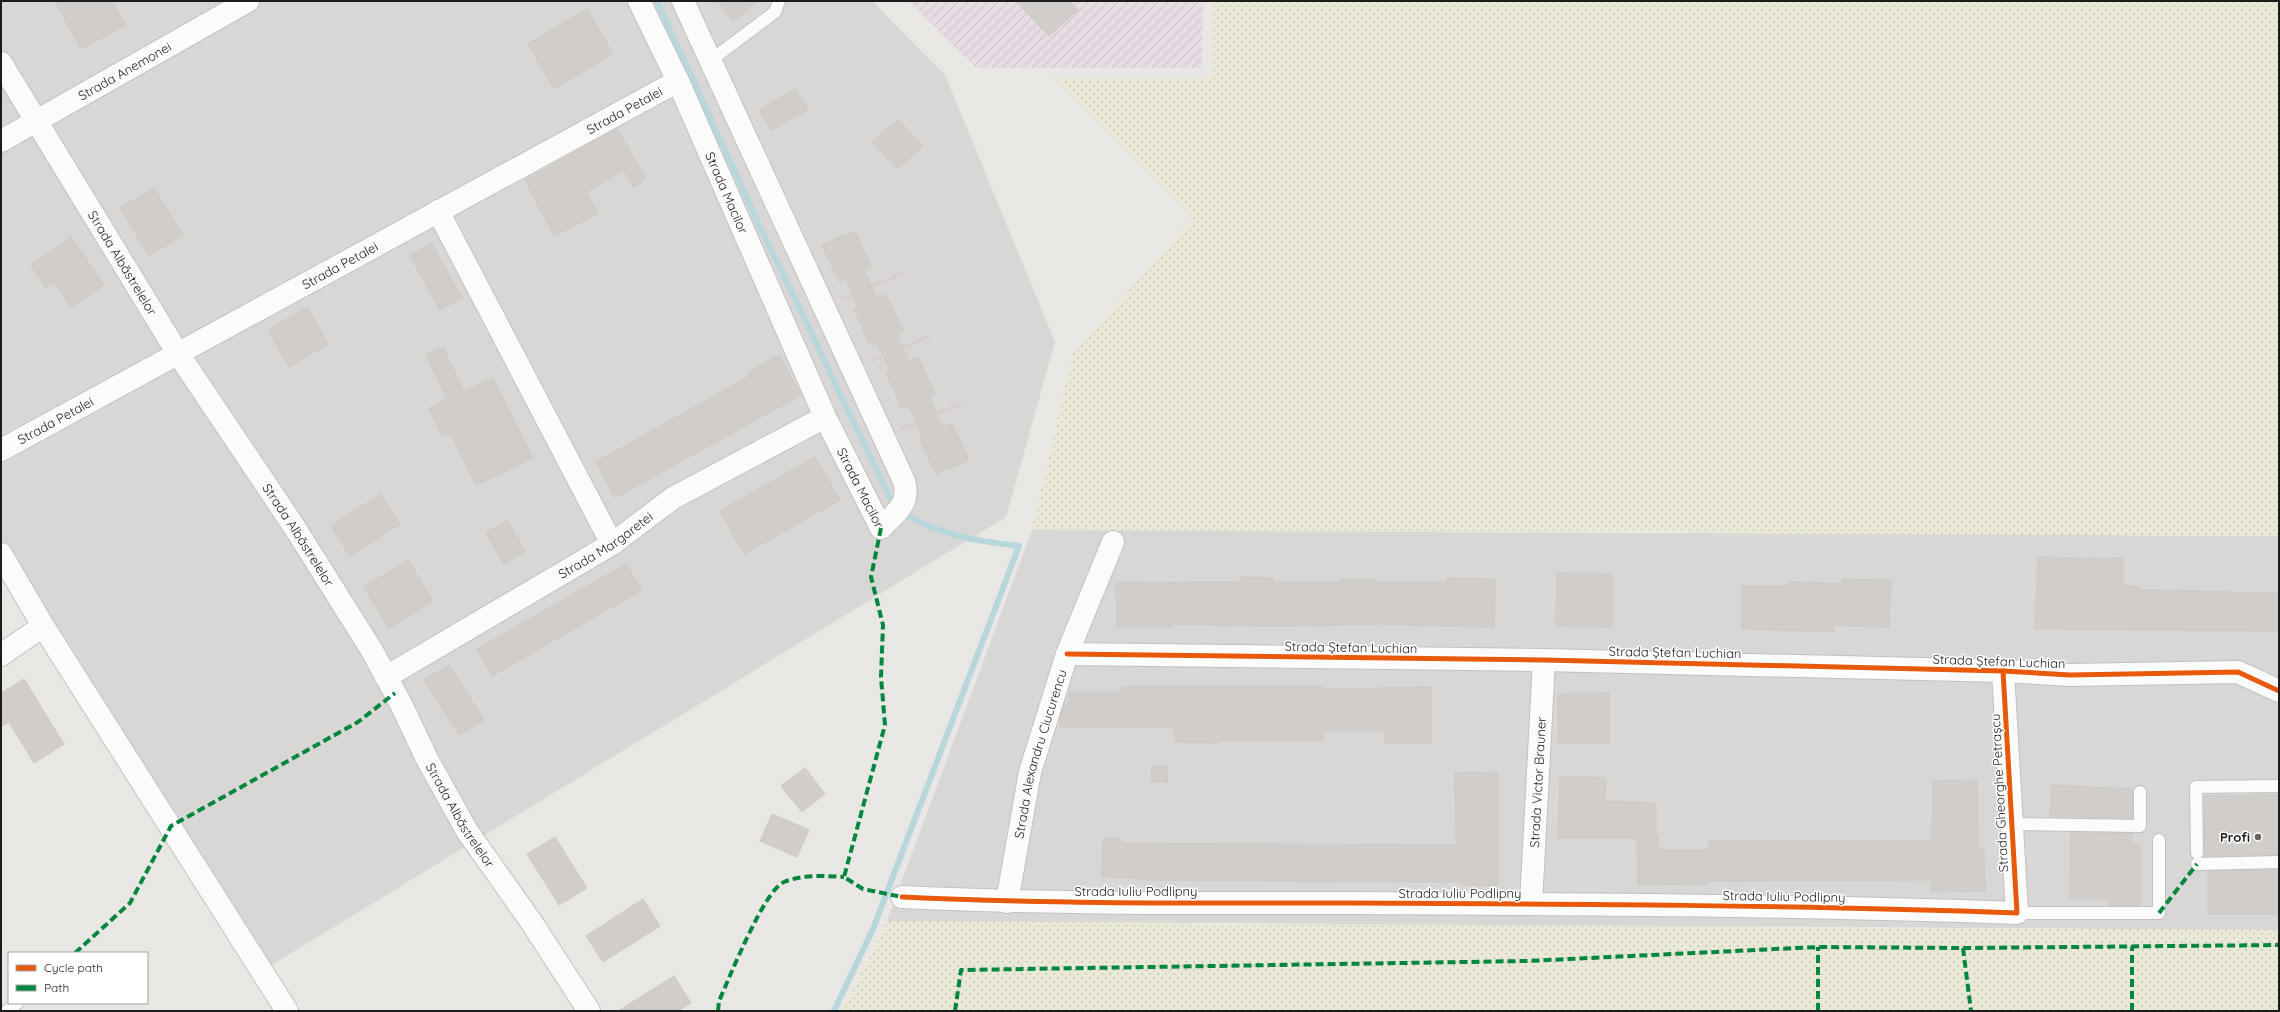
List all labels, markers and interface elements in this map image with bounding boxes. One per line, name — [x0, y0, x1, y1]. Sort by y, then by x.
street label: Strada Anemonei — [75, 38, 174, 104]
street label: Strada Petalei — [584, 83, 665, 137]
street label: Strada Macilor — [702, 149, 752, 236]
street label: Strada Albăstrelelor — [85, 208, 161, 318]
street label: Strada Petalei — [299, 238, 381, 292]
street label: Strada Petalei — [15, 393, 96, 447]
street label: Strada Macilor — [834, 445, 888, 531]
street label: Strada Albăstrelelor — [259, 480, 338, 589]
street label: Strada Margaretei — [555, 508, 656, 582]
street label: Strada Ștefan Luchian — [1284, 638, 1418, 656]
street label: Strada Ștefan Luchian — [1608, 643, 1742, 661]
street label: Strada Ștefan Luchian — [1932, 651, 2066, 671]
street label: Strada Alexandru Ciucurencu — [1010, 667, 1070, 840]
street label: Strada Gheorghe Petrașcu — [1987, 713, 2011, 873]
street label: Strada Victor Brauner — [1526, 716, 1549, 848]
street label: Strada Albăstrelelor — [423, 760, 498, 871]
place label: Profi — [2220, 829, 2250, 845]
marker: Profi — [2253, 832, 2263, 842]
street label: Strada Iuliu Podlipny — [1075, 883, 1197, 899]
street label: Strada Iuliu Podlipny — [1399, 885, 1521, 901]
street label: Strada Iuliu Podlipny — [1722, 887, 1846, 905]
legend — [8, 952, 148, 1004]
text: Cycle path — [44, 960, 103, 975]
text: Path — [44, 980, 69, 995]

